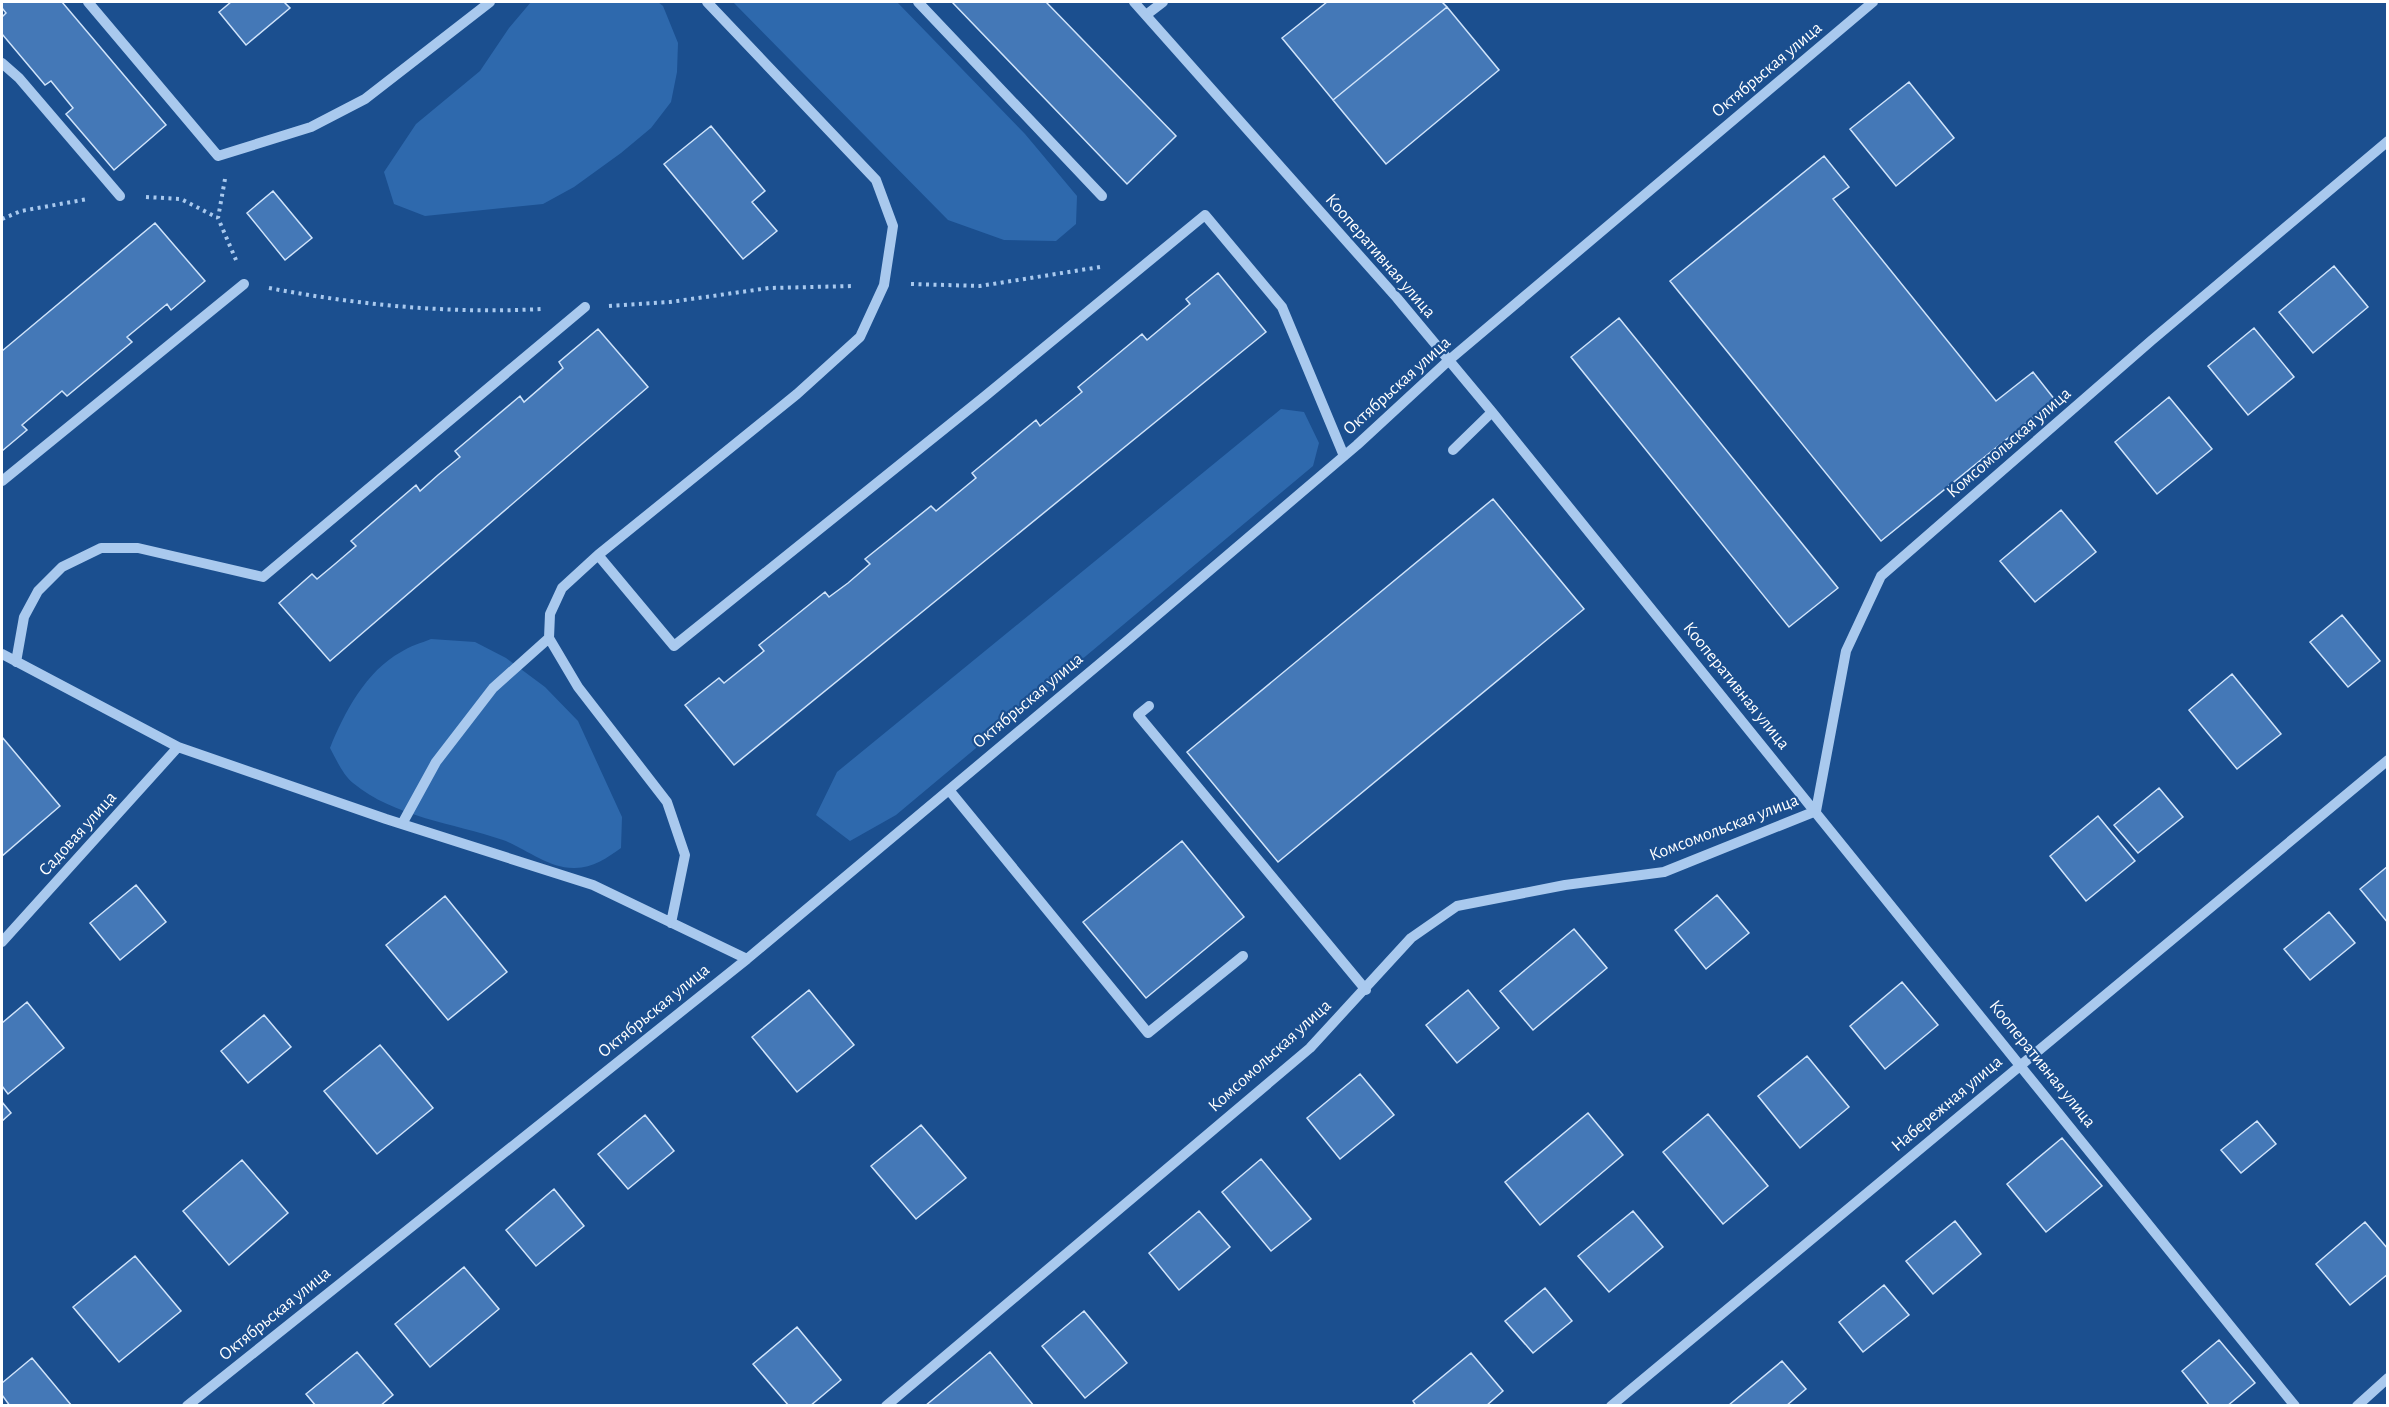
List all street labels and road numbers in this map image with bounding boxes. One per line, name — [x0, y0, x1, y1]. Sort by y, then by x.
street label: Октябрьская улица — [1708, 18, 1826, 121]
street label: Кооперативная улица — [1321, 190, 1439, 322]
street label: Октябрьская улица — [1339, 332, 1454, 439]
street label: Комсомольская улица — [1943, 384, 2075, 502]
street label: Кооперативная улица — [1679, 619, 1793, 753]
street label: Октябрьская улица — [969, 649, 1087, 752]
street label: Садовая улица — [36, 788, 120, 880]
street label: Комсомольская улица — [1647, 791, 1801, 865]
street label: Октябрьская улица — [594, 960, 713, 1061]
street label: Комсомольская улица — [1205, 996, 1335, 1116]
street label: Кооперативная улица — [1985, 997, 2099, 1131]
street label: Набережная улица — [1887, 1052, 2006, 1155]
street label: Октябрьская улица — [215, 1263, 334, 1364]

